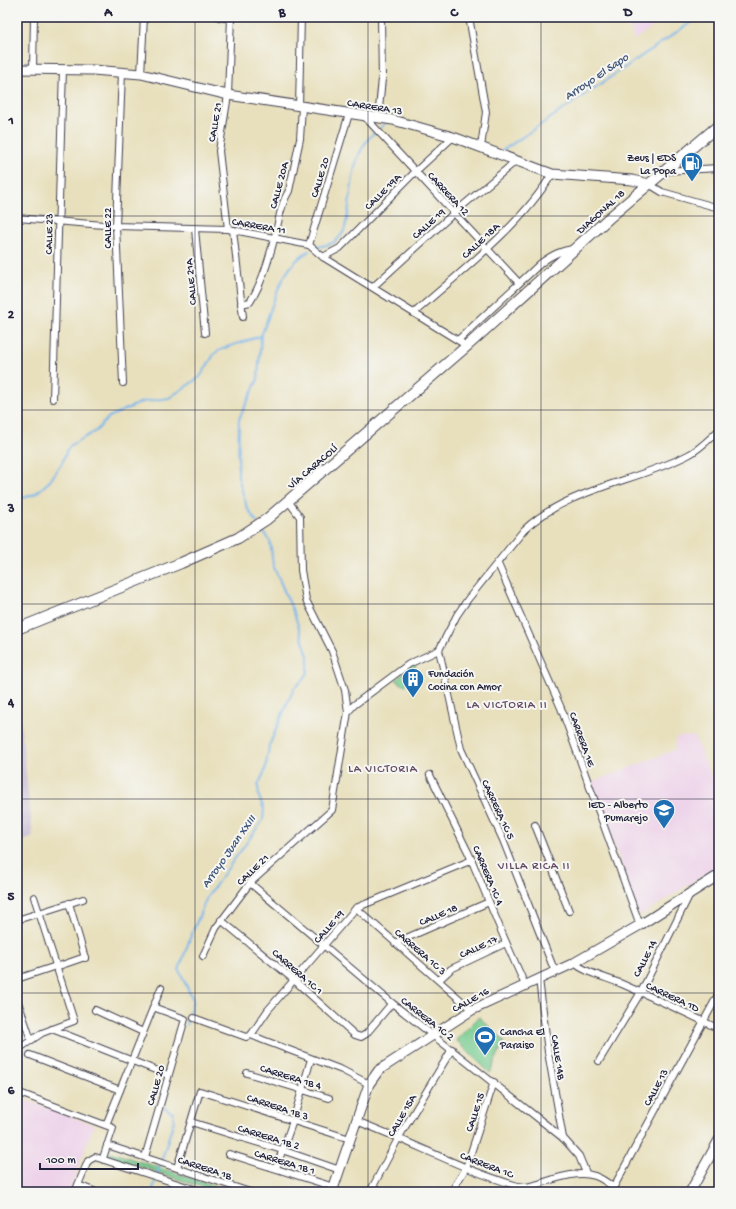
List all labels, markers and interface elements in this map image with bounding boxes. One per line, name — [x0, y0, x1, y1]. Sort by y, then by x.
text: A — [103, 6, 113, 21]
text: B — [278, 6, 287, 21]
text: C — [449, 6, 459, 21]
text: D — [623, 6, 633, 21]
water label: Arroyo El Sapo — [562, 51, 632, 104]
street label: CARRERA 13 — [346, 98, 403, 118]
street label: CALLE 21 — [207, 102, 225, 143]
text: 1 — [7, 114, 14, 129]
fuel station icon: Zeus | EDS La Popa — [679, 150, 705, 183]
place label: Zeus | EDS La Popa — [627, 153, 677, 178]
street label: CALLE 20 — [309, 156, 333, 199]
street label: CALLE 20A — [268, 160, 292, 210]
street label: CARRERA 12 — [424, 170, 471, 219]
street label: CALLE 19A — [363, 171, 404, 213]
street label: DIAGONAL 18 — [574, 188, 628, 238]
street label: CALLE 19 — [410, 206, 449, 242]
street label: CALLE 22 — [103, 207, 115, 248]
street label: CALLE 23 — [44, 213, 56, 255]
street label: CARRERA 11 — [231, 216, 287, 238]
street label: CALLE 18A — [460, 221, 503, 262]
street label: CALLE 21A — [184, 258, 200, 305]
text: 2 — [8, 308, 15, 323]
street label: VÍA CARACOLÍ — [285, 442, 341, 493]
text: 3 — [7, 502, 15, 517]
building icon: Fundación Cocina con Amor — [400, 666, 426, 699]
place label: Fundación Cocina con Amor — [427, 669, 502, 694]
text: 4 — [7, 696, 15, 711]
district label: LA VICTORIA II — [466, 699, 548, 713]
street label: CARRERA 1E — [566, 711, 597, 770]
district label: LA VICTORIA — [348, 763, 418, 777]
street label: CARRERA 1C 5 — [478, 778, 516, 842]
school or university icon: IED - Alberto Pumarejo — [651, 797, 677, 830]
place label: IED - Alberto Pumarejo — [588, 800, 648, 825]
water label: Arroyo Juan XXIII — [199, 812, 260, 891]
street label: CARRERA 1C 4 — [469, 844, 505, 908]
street label: CALLE 21 — [235, 852, 272, 889]
district label: VILLA RICA II — [497, 860, 570, 874]
text: 5 — [8, 890, 15, 905]
street label: CALLE 18 — [418, 902, 460, 929]
street label: CALLE 19 — [312, 908, 347, 946]
street label: CARRERA 1C 3 — [391, 927, 448, 978]
street label: CALLE 17 — [458, 934, 500, 962]
street label: CALLE 14 — [631, 938, 660, 979]
street label: CARRERA 1C 1 — [269, 947, 324, 998]
street label: CARRERA 1D — [644, 980, 701, 1016]
street label: CALLE 16 — [451, 986, 492, 1016]
street label: CARRERA 1C 2 — [398, 995, 456, 1044]
sports icon: Cancha El Paraiso — [472, 1024, 498, 1057]
place label: Cancha El Paraiso — [499, 1027, 546, 1052]
street label: CALLE 14B — [548, 1034, 567, 1081]
street label: CARRERA 1B 4 — [258, 1063, 323, 1093]
street label: CALLE 20 — [145, 1064, 168, 1107]
street label: CALLE 13 — [642, 1067, 672, 1108]
text: 6 — [8, 1084, 15, 1099]
street label: CALLE 15 — [464, 1091, 488, 1134]
street label: CARRERA 1B 3 — [245, 1092, 310, 1124]
street label: CALLE 15A — [386, 1092, 420, 1139]
street label: CARRERA 1B 2 — [236, 1123, 301, 1153]
scale bar — [40, 1145, 138, 1171]
street label: CARRERA 1B 1 — [253, 1148, 316, 1178]
street label: CARRERA 1C — [458, 1150, 516, 1182]
text: 100 m — [45, 1154, 76, 1168]
street label: CARRERA 1B — [176, 1155, 233, 1183]

